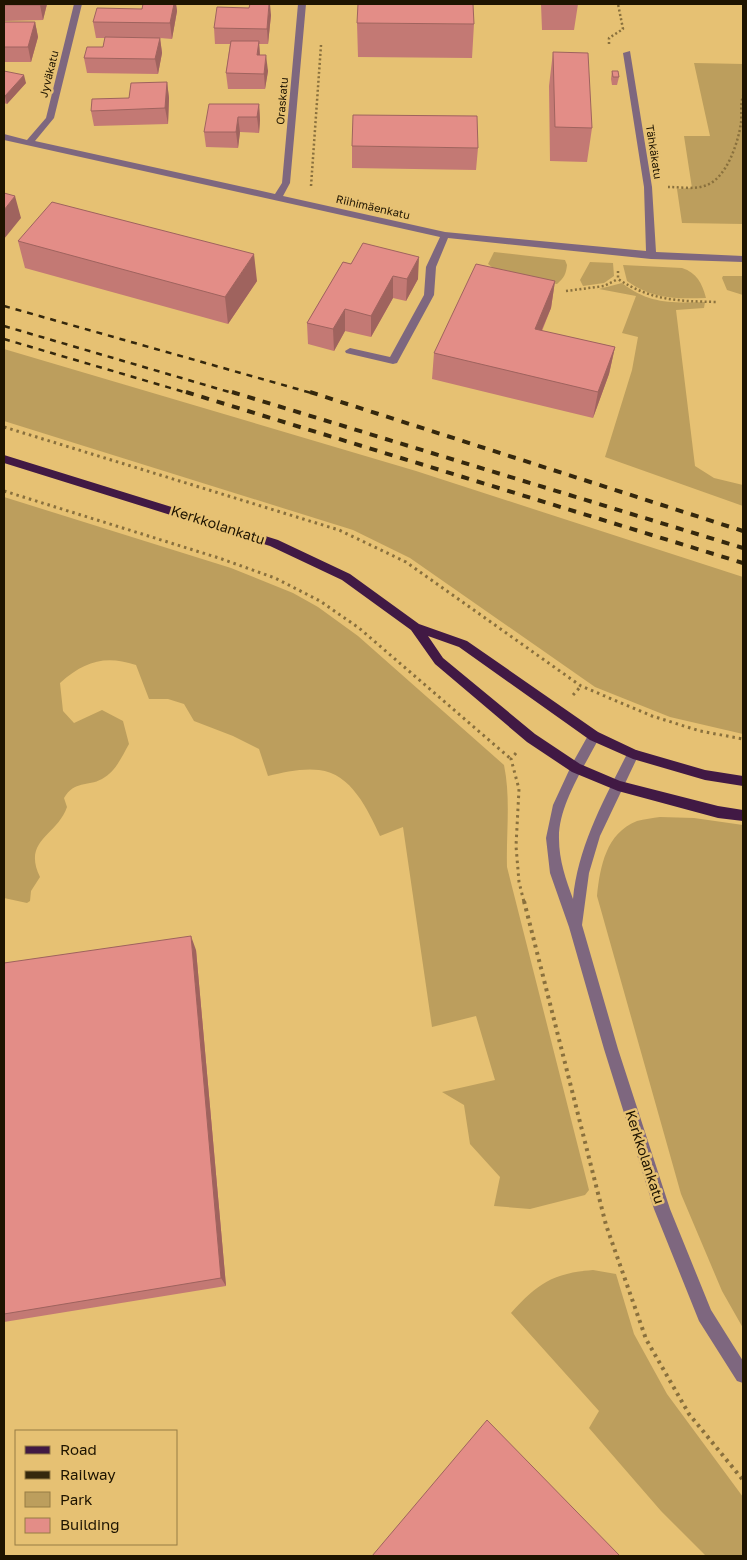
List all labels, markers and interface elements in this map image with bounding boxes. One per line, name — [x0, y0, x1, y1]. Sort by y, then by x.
street label: Jyväkatu — [36, 49, 61, 99]
street label: Oraskatu — [273, 77, 290, 125]
street label: Tähkäkatu — [644, 124, 665, 180]
street label: Riihimäenkatu — [335, 192, 411, 221]
street label: Kerkkolankatu — [169, 501, 267, 548]
street label: Kerkkolankatu — [622, 1108, 669, 1206]
legend — [15, 1430, 178, 1545]
text: Road — [60, 1440, 97, 1458]
text: Railway — [60, 1465, 116, 1483]
text: Park — [60, 1490, 93, 1508]
text: Building — [60, 1515, 120, 1533]

